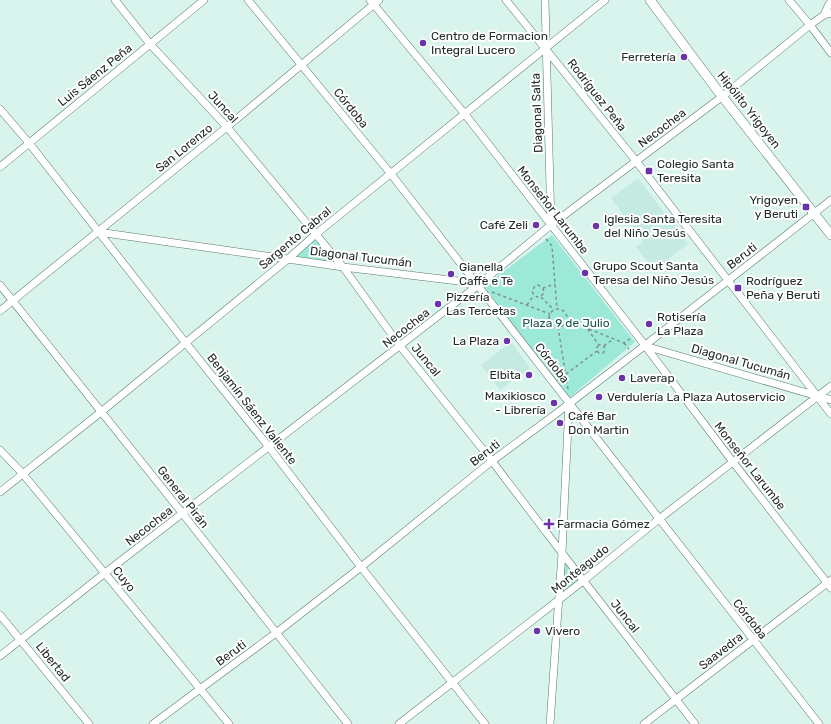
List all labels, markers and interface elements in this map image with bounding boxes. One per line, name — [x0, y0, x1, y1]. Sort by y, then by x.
place label: Centro de Formacion Integral Lucero — [431, 29, 548, 57]
marker: Centro de Formacion Integral Lucero — [418, 38, 428, 48]
street label: Luis Sáenz Peña — [55, 41, 135, 109]
place label: Ferretería — [621, 50, 676, 64]
marker: Ferretería — [679, 52, 689, 62]
street label: Rodríguez Peña — [564, 56, 630, 134]
street label: Hipólito Yrigoyen — [715, 69, 783, 151]
street label: Diagonal Salta — [529, 73, 545, 153]
street label: Córdoba — [331, 85, 371, 131]
street label: Juncal — [205, 88, 241, 126]
street label: Necochea — [635, 106, 689, 150]
street label: San Lorenzo — [153, 121, 215, 175]
place label: Colegio Santa Teresita — [657, 157, 734, 185]
street label: Monseñor Larumbe — [514, 163, 592, 257]
marker: Colegio Santa Teresita — [644, 166, 654, 176]
place label: Yrigoyen y Beruti — [749, 193, 798, 221]
marker: Yrigoyen y Beruti — [801, 202, 811, 212]
street label: Sargento Cabral — [256, 204, 334, 272]
place label: Iglesia Santa Teresita del Niño Jesús — [604, 212, 722, 240]
place label: Café Zeli — [480, 218, 528, 232]
marker: Café Zeli — [531, 220, 541, 230]
marker: Iglesia Santa Teresita del Niño Jesús — [591, 221, 601, 231]
street label: Beruti — [724, 240, 760, 272]
street label: Diagonal Tucumán — [309, 244, 413, 270]
place label: Grupo Scout Santa Teresa del Niño Jesús — [593, 259, 714, 287]
place label: Gianella Caffè e Tè — [459, 260, 514, 288]
marker: Grupo Scout Santa Teresa del Niño Jesús — [580, 268, 590, 278]
marker: Gianella Caffè e Tè — [446, 269, 456, 279]
place label: Rodríguez Peña y Beruti — [746, 274, 820, 302]
marker: Rodríguez Peña y Beruti — [733, 283, 743, 293]
place label: Pizzería Las Tercetas — [446, 290, 516, 318]
marker: Pizzería Las Tercetas — [433, 299, 443, 309]
street label: Necochea — [380, 305, 432, 351]
place label: Rotisería La Plaza — [657, 310, 706, 338]
park label: Plaza 9 de Julio — [522, 316, 610, 330]
marker: Rotisería La Plaza — [644, 319, 654, 329]
place label: La Plaza — [453, 334, 499, 348]
marker: La Plaza — [502, 336, 512, 346]
street label: Córdoba — [532, 340, 572, 386]
street label: Juncal — [409, 341, 444, 379]
street label: Diagonal Tucumán — [690, 341, 792, 383]
street label: Benjamín Sáenz Valiente — [204, 351, 300, 468]
place label: Elbita — [489, 368, 521, 382]
marker: Elbita — [524, 370, 534, 380]
place label: Laverap — [630, 371, 675, 385]
marker: Laverap — [617, 373, 627, 383]
place label: Maxikiosco - Librería — [485, 389, 546, 417]
place label: Verdulería La Plaza Autoservicio — [607, 390, 786, 404]
marker: Verdulería La Plaza Autoservicio — [594, 392, 604, 402]
marker: Maxikiosco - Librería — [549, 398, 559, 408]
place label: Café Bar Don Martin — [568, 409, 629, 437]
marker: Café Bar Don Martin — [555, 418, 565, 428]
street label: Monseñor Larumbe — [711, 419, 789, 513]
street label: Beruti — [467, 437, 503, 469]
street label: General Pirán — [154, 463, 212, 531]
street label: Necochea — [123, 503, 175, 549]
place label: Farmacia Gómez — [557, 517, 650, 531]
marker: Farmacia Gómez — [544, 519, 554, 529]
street label: Monteagudo — [548, 541, 612, 596]
street label: Cuyo — [110, 564, 138, 595]
street label: Córdoba — [730, 596, 770, 642]
street label: Juncal — [608, 597, 642, 635]
place label: Vivero — [545, 624, 580, 638]
marker: Vivero — [532, 626, 542, 636]
street label: Saavedra — [696, 629, 746, 673]
street label: Beruti — [213, 637, 249, 669]
street label: Libertad — [33, 640, 73, 684]

